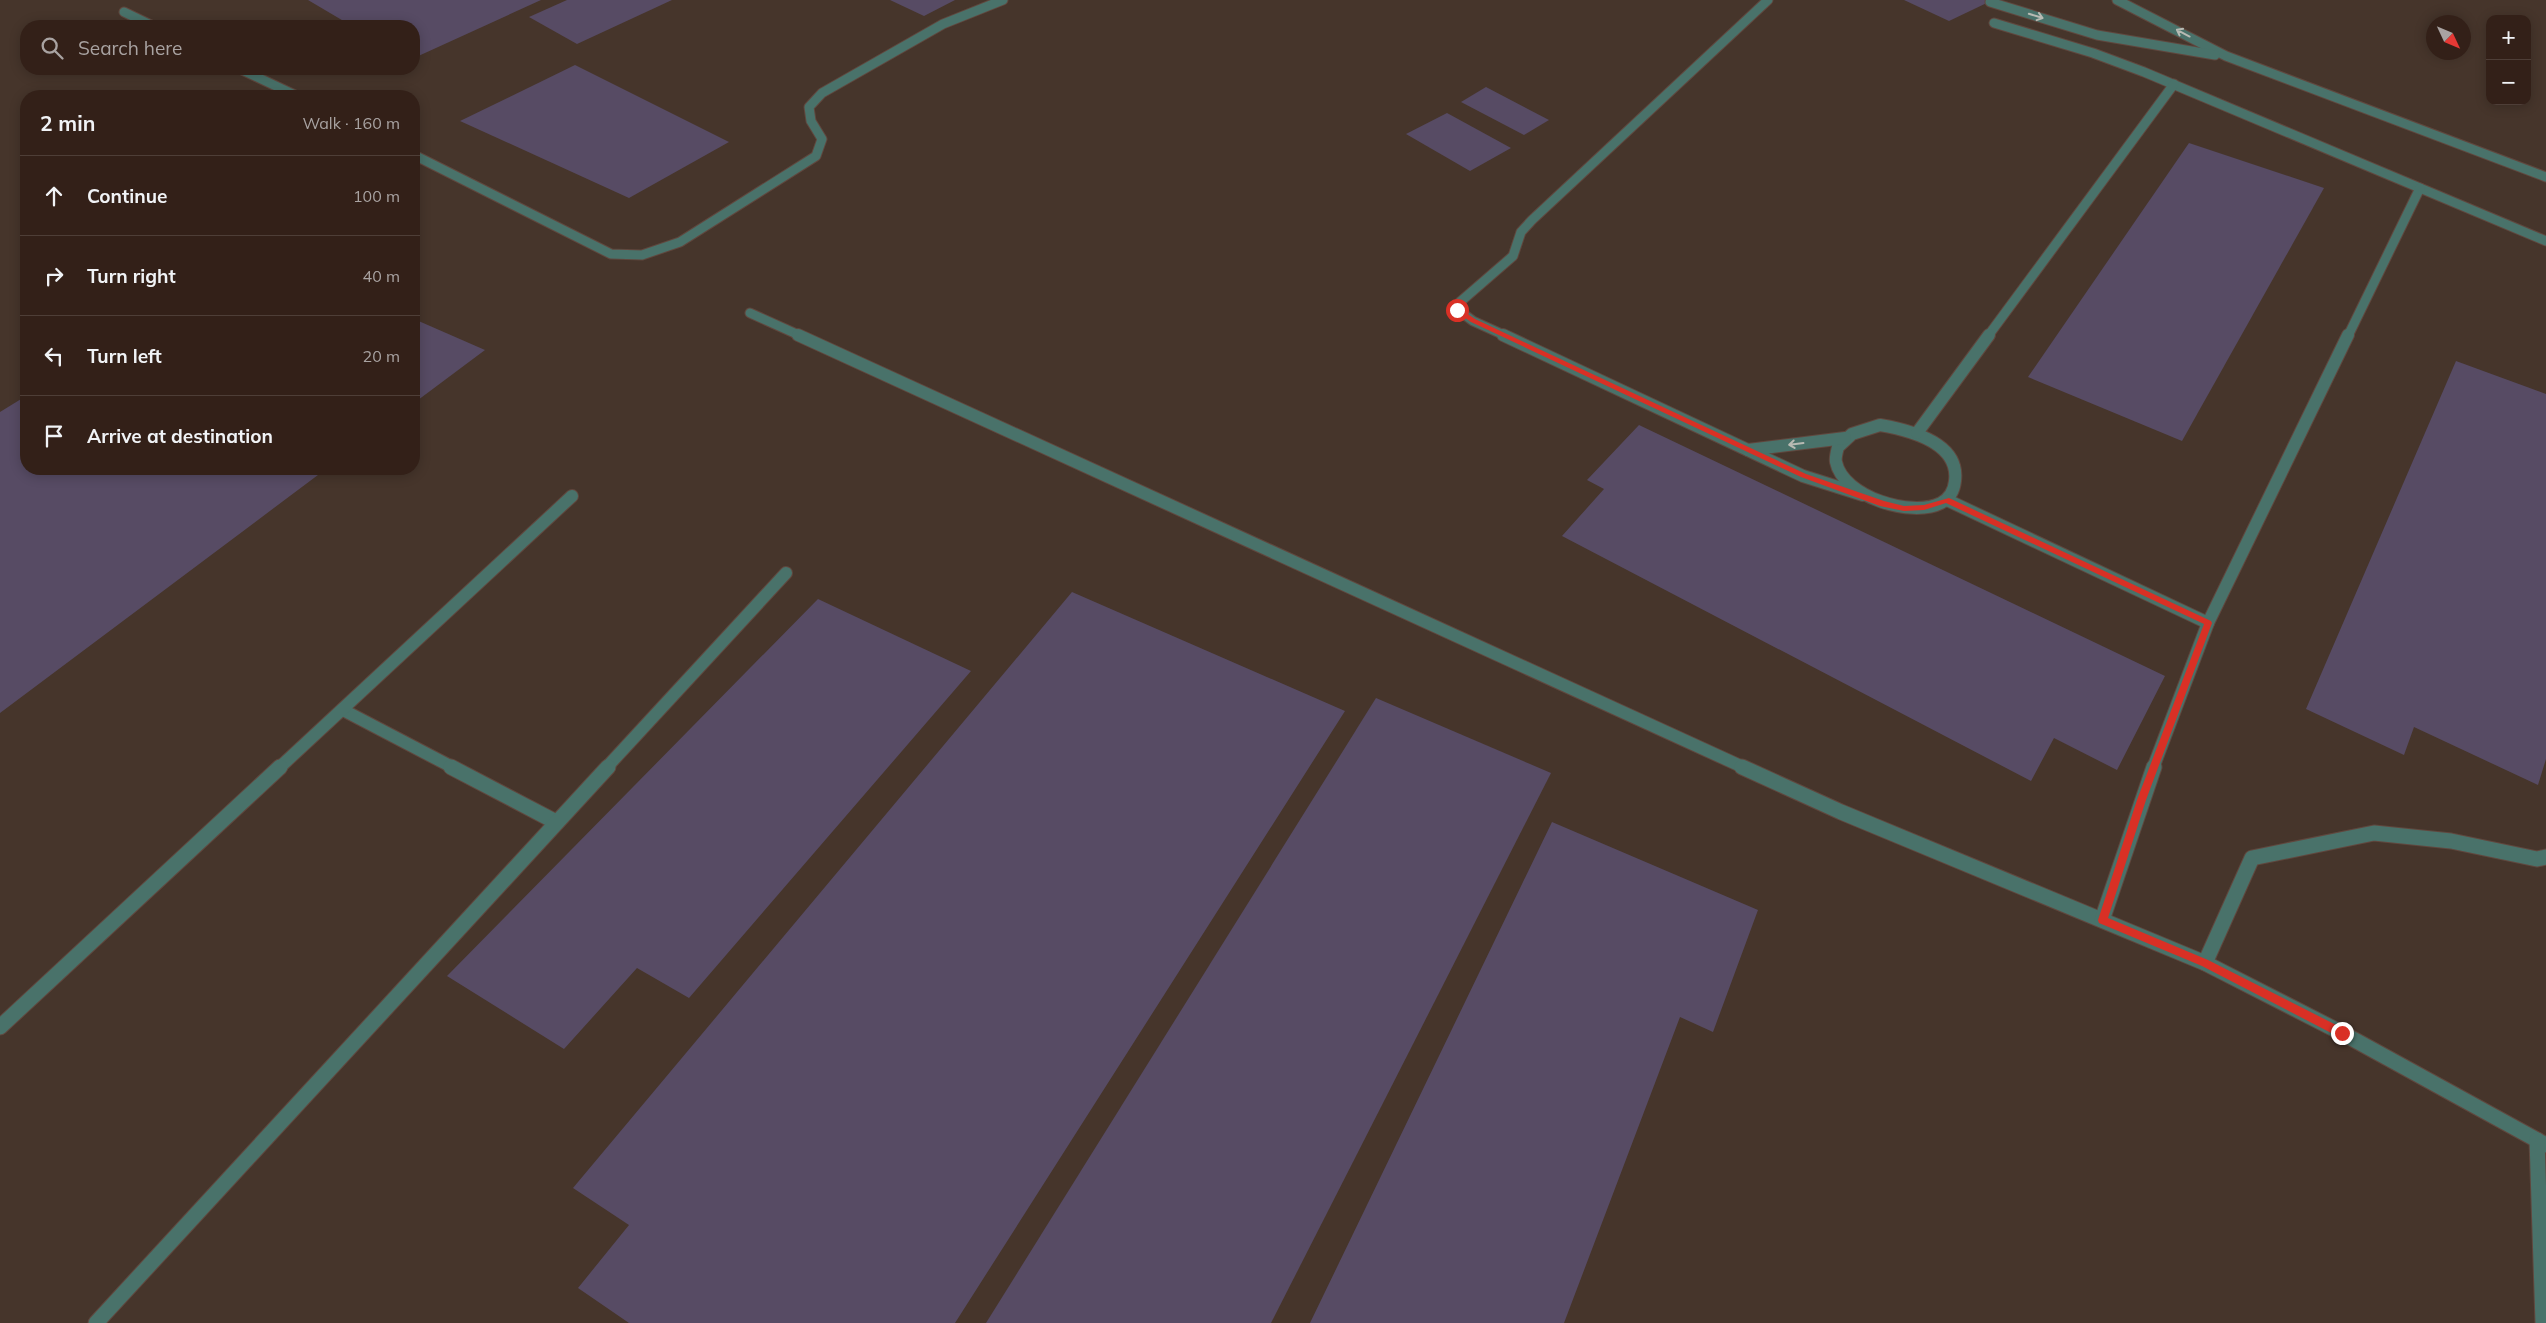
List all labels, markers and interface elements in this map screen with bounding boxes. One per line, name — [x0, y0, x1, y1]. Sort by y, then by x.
one-way arrow — [2028, 12, 2044, 22]
north arrow — [2426, 15, 2471, 60]
map controls — [2486, 15, 2531, 105]
button: + — [2486, 15, 2531, 60]
search box — [20, 20, 420, 75]
one-way arrow — [2175, 28, 2190, 38]
icon: search — [38, 34, 66, 62]
text: Search here — [78, 36, 182, 60]
button: − — [2486, 60, 2531, 105]
text: 2 min — [40, 110, 95, 136]
text: Walk · 160 m — [302, 113, 400, 133]
icon: ahead — [40, 182, 68, 210]
text: Continue — [87, 184, 167, 208]
text: 100 m — [353, 186, 400, 206]
icon: right — [40, 262, 68, 290]
text: Turn right — [87, 264, 176, 288]
text: 40 m — [363, 266, 400, 286]
route start — [1446, 299, 1469, 322]
icon: left — [40, 342, 68, 370]
text: Turn left — [87, 344, 162, 368]
text: 20 m — [363, 346, 400, 366]
icon: arrive — [40, 422, 68, 450]
text: Arrive at destination — [87, 424, 273, 448]
one-way arrow — [1789, 439, 1805, 449]
route end — [2331, 1022, 2354, 1045]

